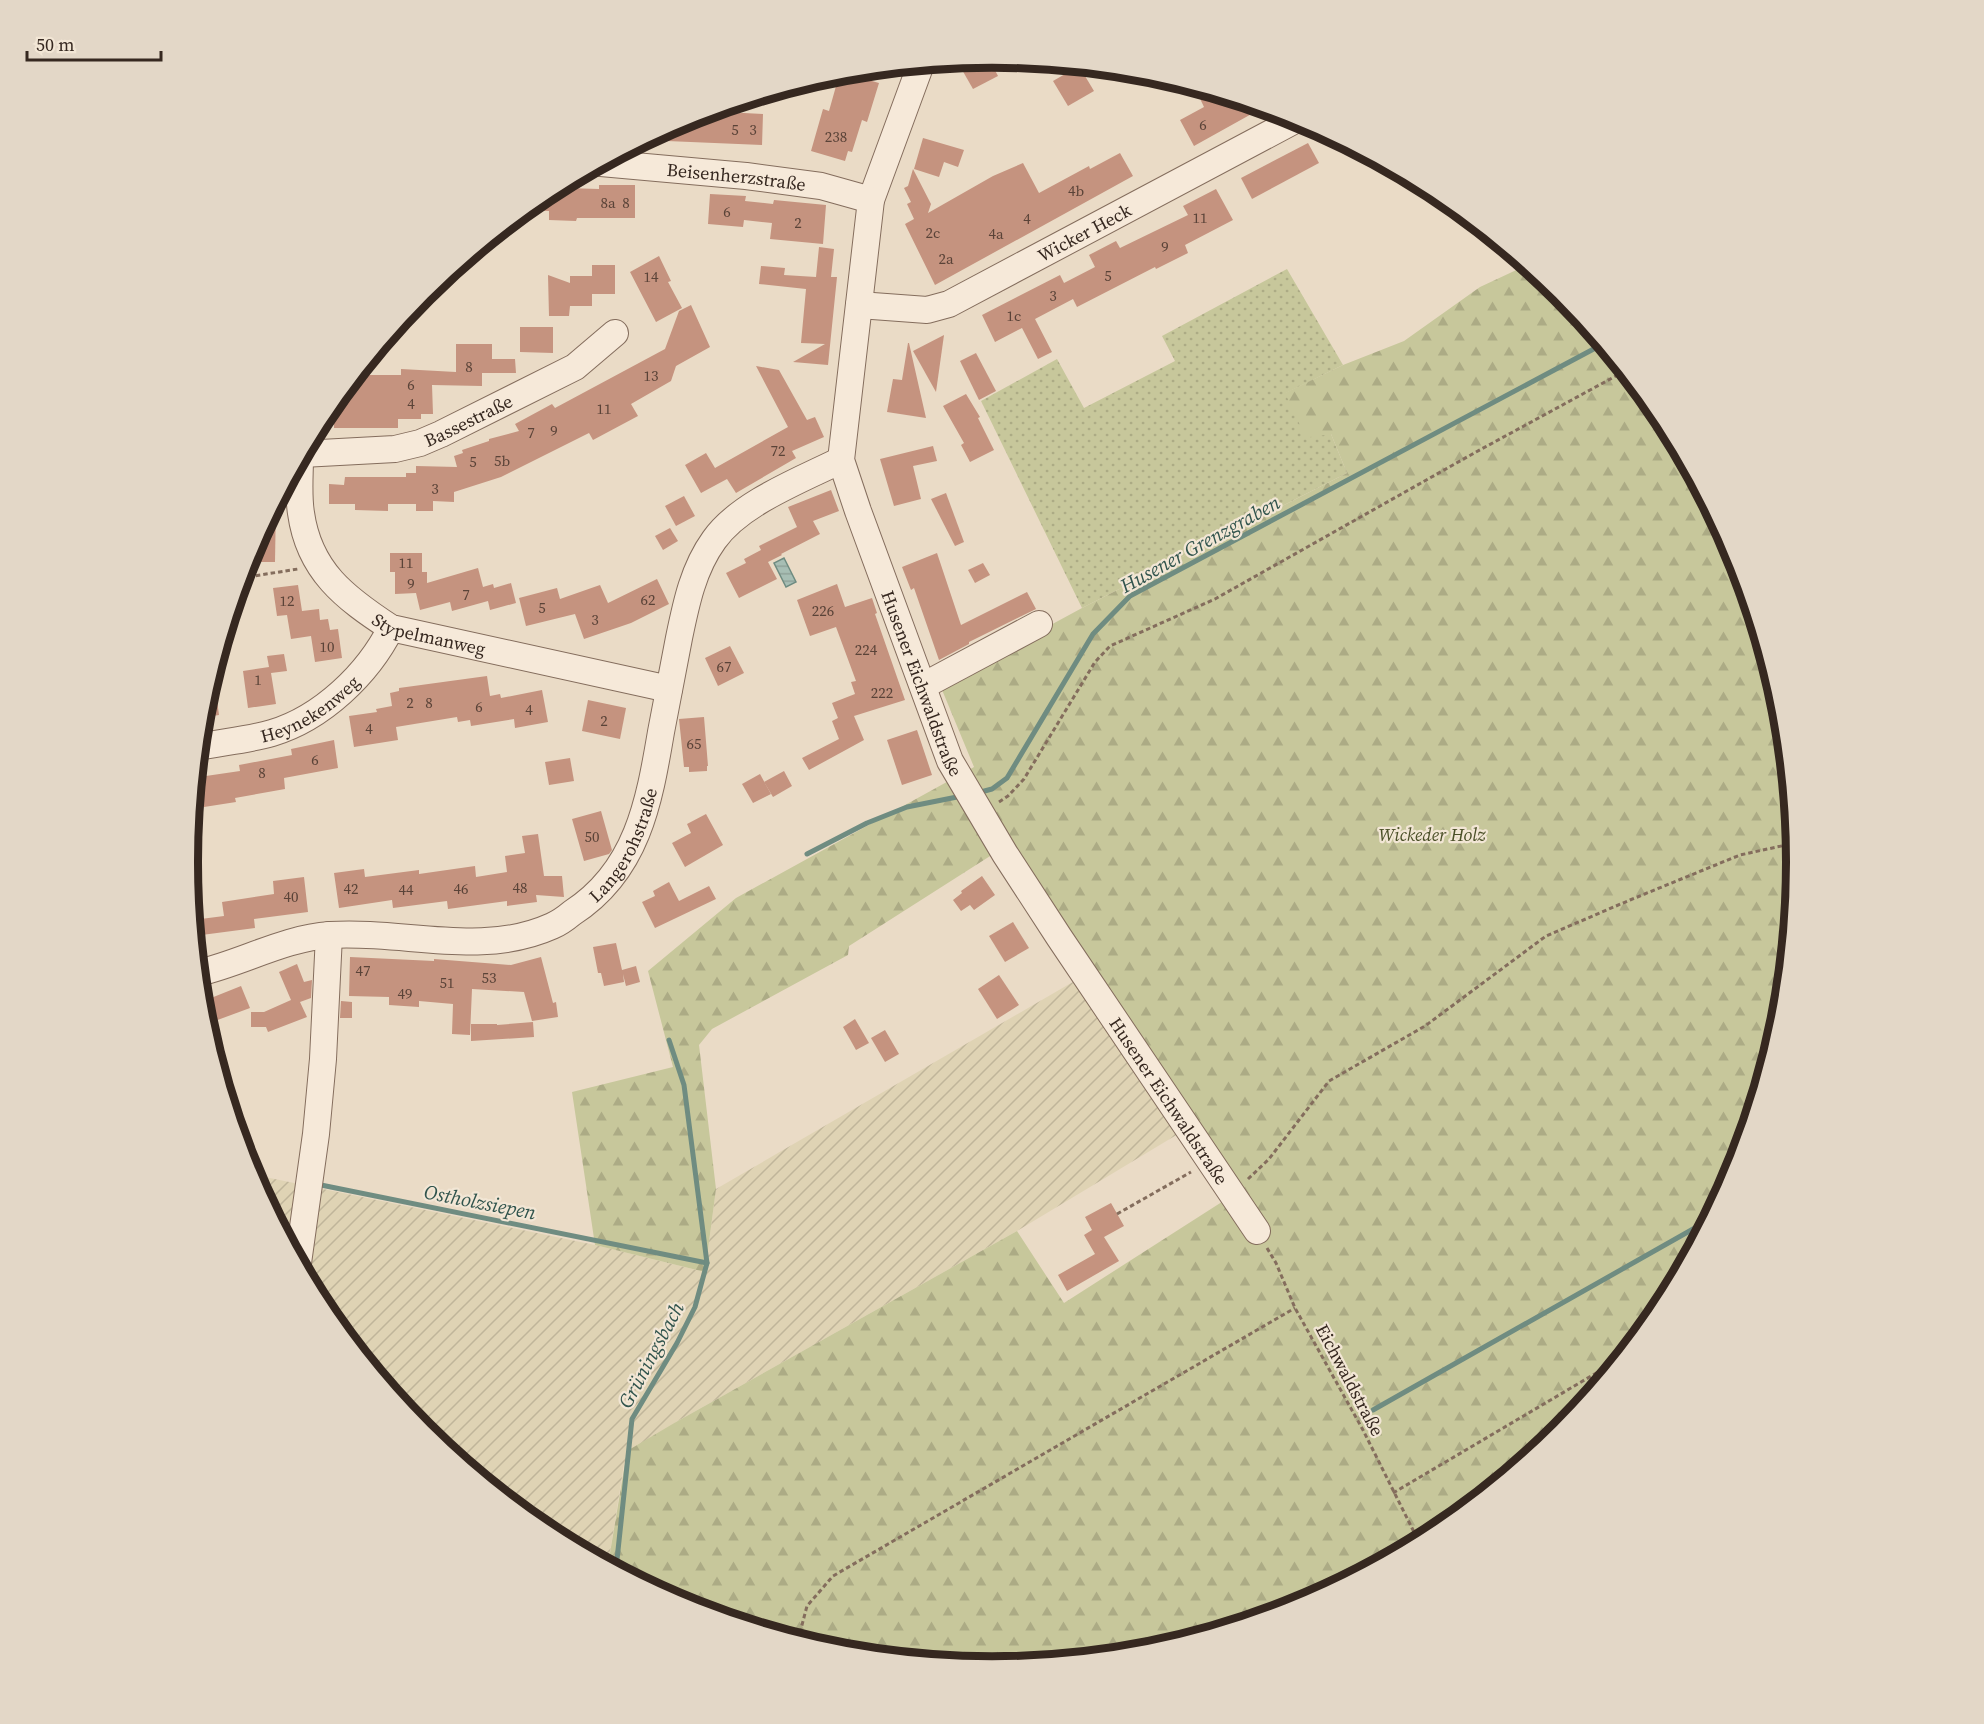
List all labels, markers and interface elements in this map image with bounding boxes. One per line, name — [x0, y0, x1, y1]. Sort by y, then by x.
scale bar — [27, 24, 160, 62]
text: 50 m — [36, 32, 74, 57]
house number: 6 — [1199, 114, 1207, 135]
house number: 5 — [731, 119, 739, 140]
house number: 3 — [749, 119, 757, 140]
house number: 238 — [825, 126, 847, 147]
street label: Beisenherzstraße — [666, 156, 807, 196]
house number: 4b — [1068, 180, 1084, 201]
house number: 8a — [600, 192, 616, 213]
house number: 8 — [622, 192, 630, 213]
street label: Wicker Heck — [1033, 197, 1136, 267]
house number: 6 — [723, 201, 731, 222]
house number: 11 — [1192, 207, 1208, 228]
house number: 4 — [1023, 208, 1031, 229]
house number: 2 — [794, 212, 802, 233]
house number: 2c — [926, 222, 940, 243]
house number: 4a — [988, 223, 1004, 244]
house number: 9 — [1161, 236, 1169, 257]
house number: 2a — [938, 248, 954, 269]
house number: 5 — [1104, 265, 1112, 286]
house number: 14 — [643, 266, 659, 287]
house number: 3 — [1049, 285, 1057, 306]
house number: 1c — [1007, 305, 1021, 326]
house number: 8 — [465, 356, 473, 377]
house number: 13 — [643, 365, 659, 386]
house number: 6 — [407, 374, 415, 395]
street label: Bassestraße — [420, 388, 516, 452]
house number: 4 — [407, 393, 415, 414]
house number: 11 — [596, 398, 612, 419]
house number: 9 — [550, 420, 558, 441]
house number: 7 — [527, 422, 535, 443]
house number: 72 — [770, 440, 786, 461]
house number: 5b — [494, 450, 510, 471]
house number: 5 — [469, 451, 477, 472]
house number: 3 — [431, 478, 439, 499]
water label: Husener Grenzgraben — [1114, 488, 1286, 600]
house number: 11 — [398, 552, 414, 573]
house number: 9 — [407, 573, 415, 594]
house number: 7 — [462, 584, 470, 605]
street label: Husener Eichwaldstraße — [876, 587, 969, 781]
house number: 62 — [640, 589, 656, 610]
house number: 12 — [279, 590, 295, 611]
house number: 5 — [538, 597, 546, 618]
house number: 226 — [812, 600, 834, 621]
street label: Stypelmanweg — [367, 607, 488, 661]
house number: 3 — [591, 609, 599, 630]
house number: 10 — [319, 636, 335, 657]
house number: 224 — [855, 639, 878, 660]
house number: 67 — [716, 656, 732, 677]
house number: 1 — [254, 669, 262, 690]
street label: Heynekenweg — [257, 670, 365, 748]
house number: 222 — [871, 682, 893, 703]
house number: 2 — [406, 692, 414, 713]
house number: 8 — [425, 692, 433, 713]
house number: 6 — [475, 696, 483, 717]
house number: 4 — [525, 699, 533, 720]
house number: 2 — [600, 710, 608, 731]
house number: 4 — [365, 718, 373, 739]
house number: 65 — [686, 733, 702, 754]
house number: 6 — [311, 749, 319, 770]
house number: 8 — [258, 762, 266, 783]
street label: Langerohstraße — [583, 785, 662, 907]
park label: Wickeder Holz — [1379, 822, 1486, 847]
house number: 50 — [584, 826, 600, 847]
house number: 48 — [512, 877, 528, 898]
house number: 42 — [343, 878, 359, 899]
house number: 46 — [453, 878, 469, 899]
house number: 44 — [398, 879, 414, 900]
house number: 40 — [283, 886, 299, 907]
house number: 47 — [355, 960, 371, 981]
house number: 53 — [481, 967, 497, 988]
house number: 51 — [439, 972, 455, 993]
house number: 49 — [397, 983, 413, 1004]
street label: Husener Eichwaldstraße — [1104, 1012, 1234, 1189]
water label: Ostholzsiepen — [422, 1177, 539, 1227]
water label: Grüningsbach — [611, 1297, 691, 1413]
street label: Eichwaldstraße — [1310, 1320, 1390, 1440]

